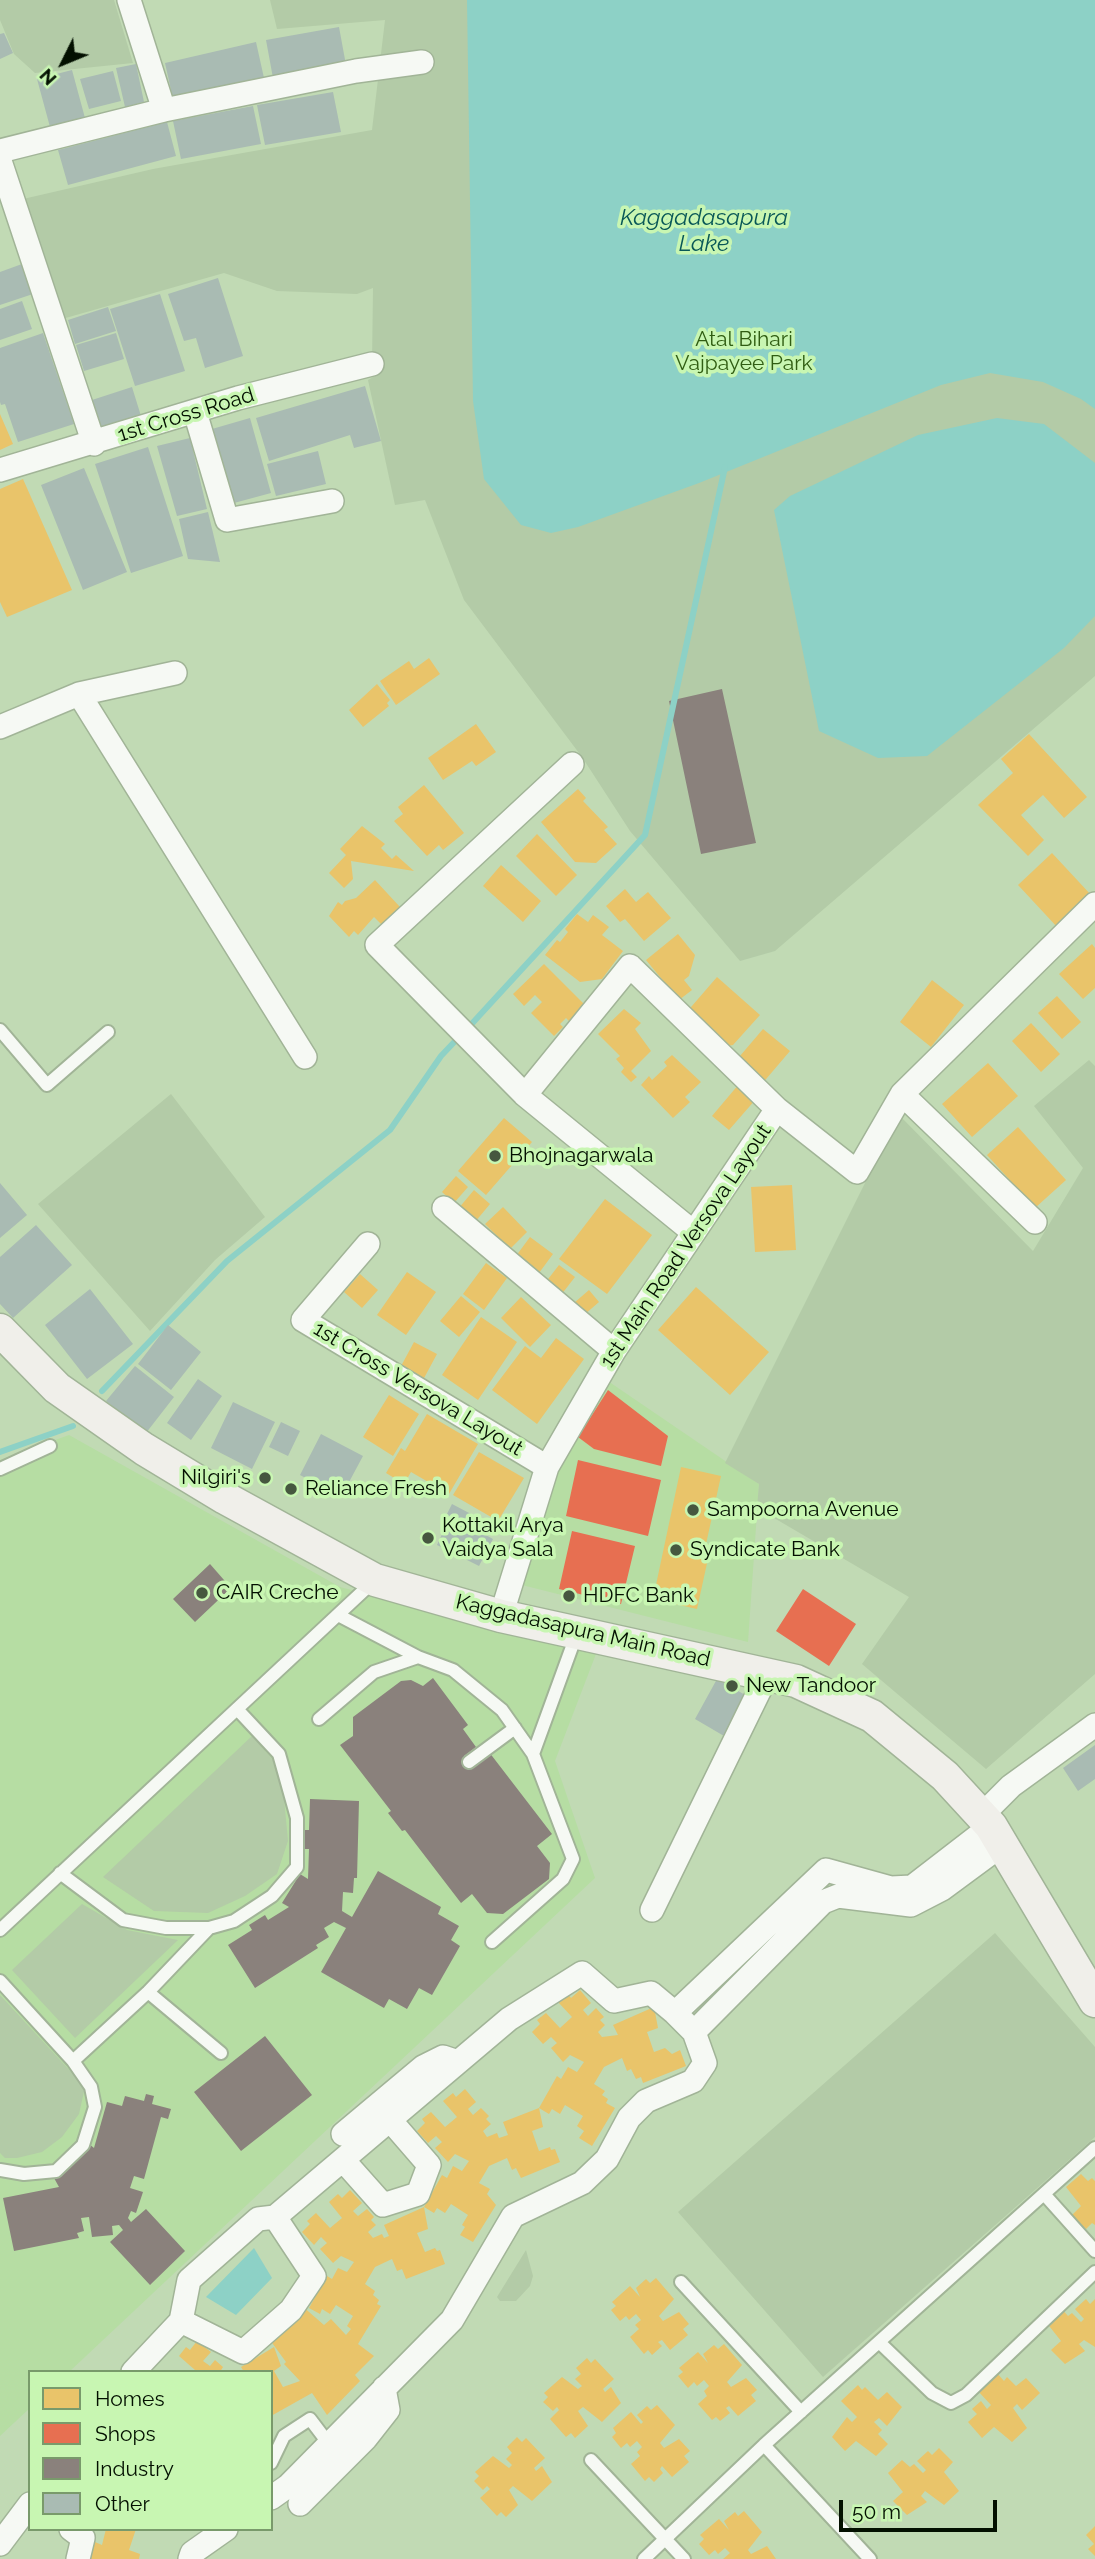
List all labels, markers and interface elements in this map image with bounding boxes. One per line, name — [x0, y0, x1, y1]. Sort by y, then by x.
north arrow — [28, 28, 98, 98]
text: N — [35, 65, 61, 90]
water label: Kaggadasapura Lake — [620, 204, 788, 258]
park label: Atal Bihari Vajpayee Park — [675, 327, 813, 377]
street label: 1st Cross Road — [115, 382, 257, 448]
street label: 1st Main Road Versova Layout — [595, 1120, 777, 1372]
place label: Bhojnagarwala — [509, 1143, 653, 1169]
marker: Bhojnagarwala — [487, 1148, 503, 1164]
street label: 1st Cross Versova Layout — [309, 1316, 527, 1462]
place label: Nilgiri's — [181, 1465, 251, 1491]
marker: Nilgiri's — [257, 1470, 273, 1486]
place label: Reliance Fresh — [305, 1476, 447, 1502]
marker: Reliance Fresh — [283, 1481, 299, 1497]
place label: Sampoorna Avenue — [707, 1497, 899, 1523]
marker: Sampoorna Avenue — [685, 1502, 701, 1518]
place label: Kottakil Arya Vaidya Sala — [442, 1513, 564, 1563]
marker: Kottakil Arya Vaidya Sala — [420, 1530, 436, 1546]
place label: Syndicate Bank — [690, 1537, 840, 1563]
marker: Syndicate Bank — [668, 1542, 684, 1558]
place label: CAIR Creche — [216, 1580, 339, 1606]
place label: HDFC Bank — [583, 1583, 694, 1609]
marker: CAIR Creche — [194, 1585, 210, 1601]
marker: HDFC Bank — [561, 1588, 577, 1604]
street label: Kaggadasapura Main Road — [453, 1589, 713, 1673]
place label: New Tandoor — [746, 1673, 876, 1699]
marker: New Tandoor — [724, 1678, 740, 1694]
legend — [28, 2370, 273, 2531]
text: Homes — [95, 2386, 165, 2411]
text: Shops — [95, 2421, 156, 2446]
text: Industry — [95, 2456, 174, 2481]
scale bar — [843, 2486, 1000, 2530]
text: Other — [95, 2491, 150, 2516]
text: 50 m — [852, 2499, 901, 2524]

